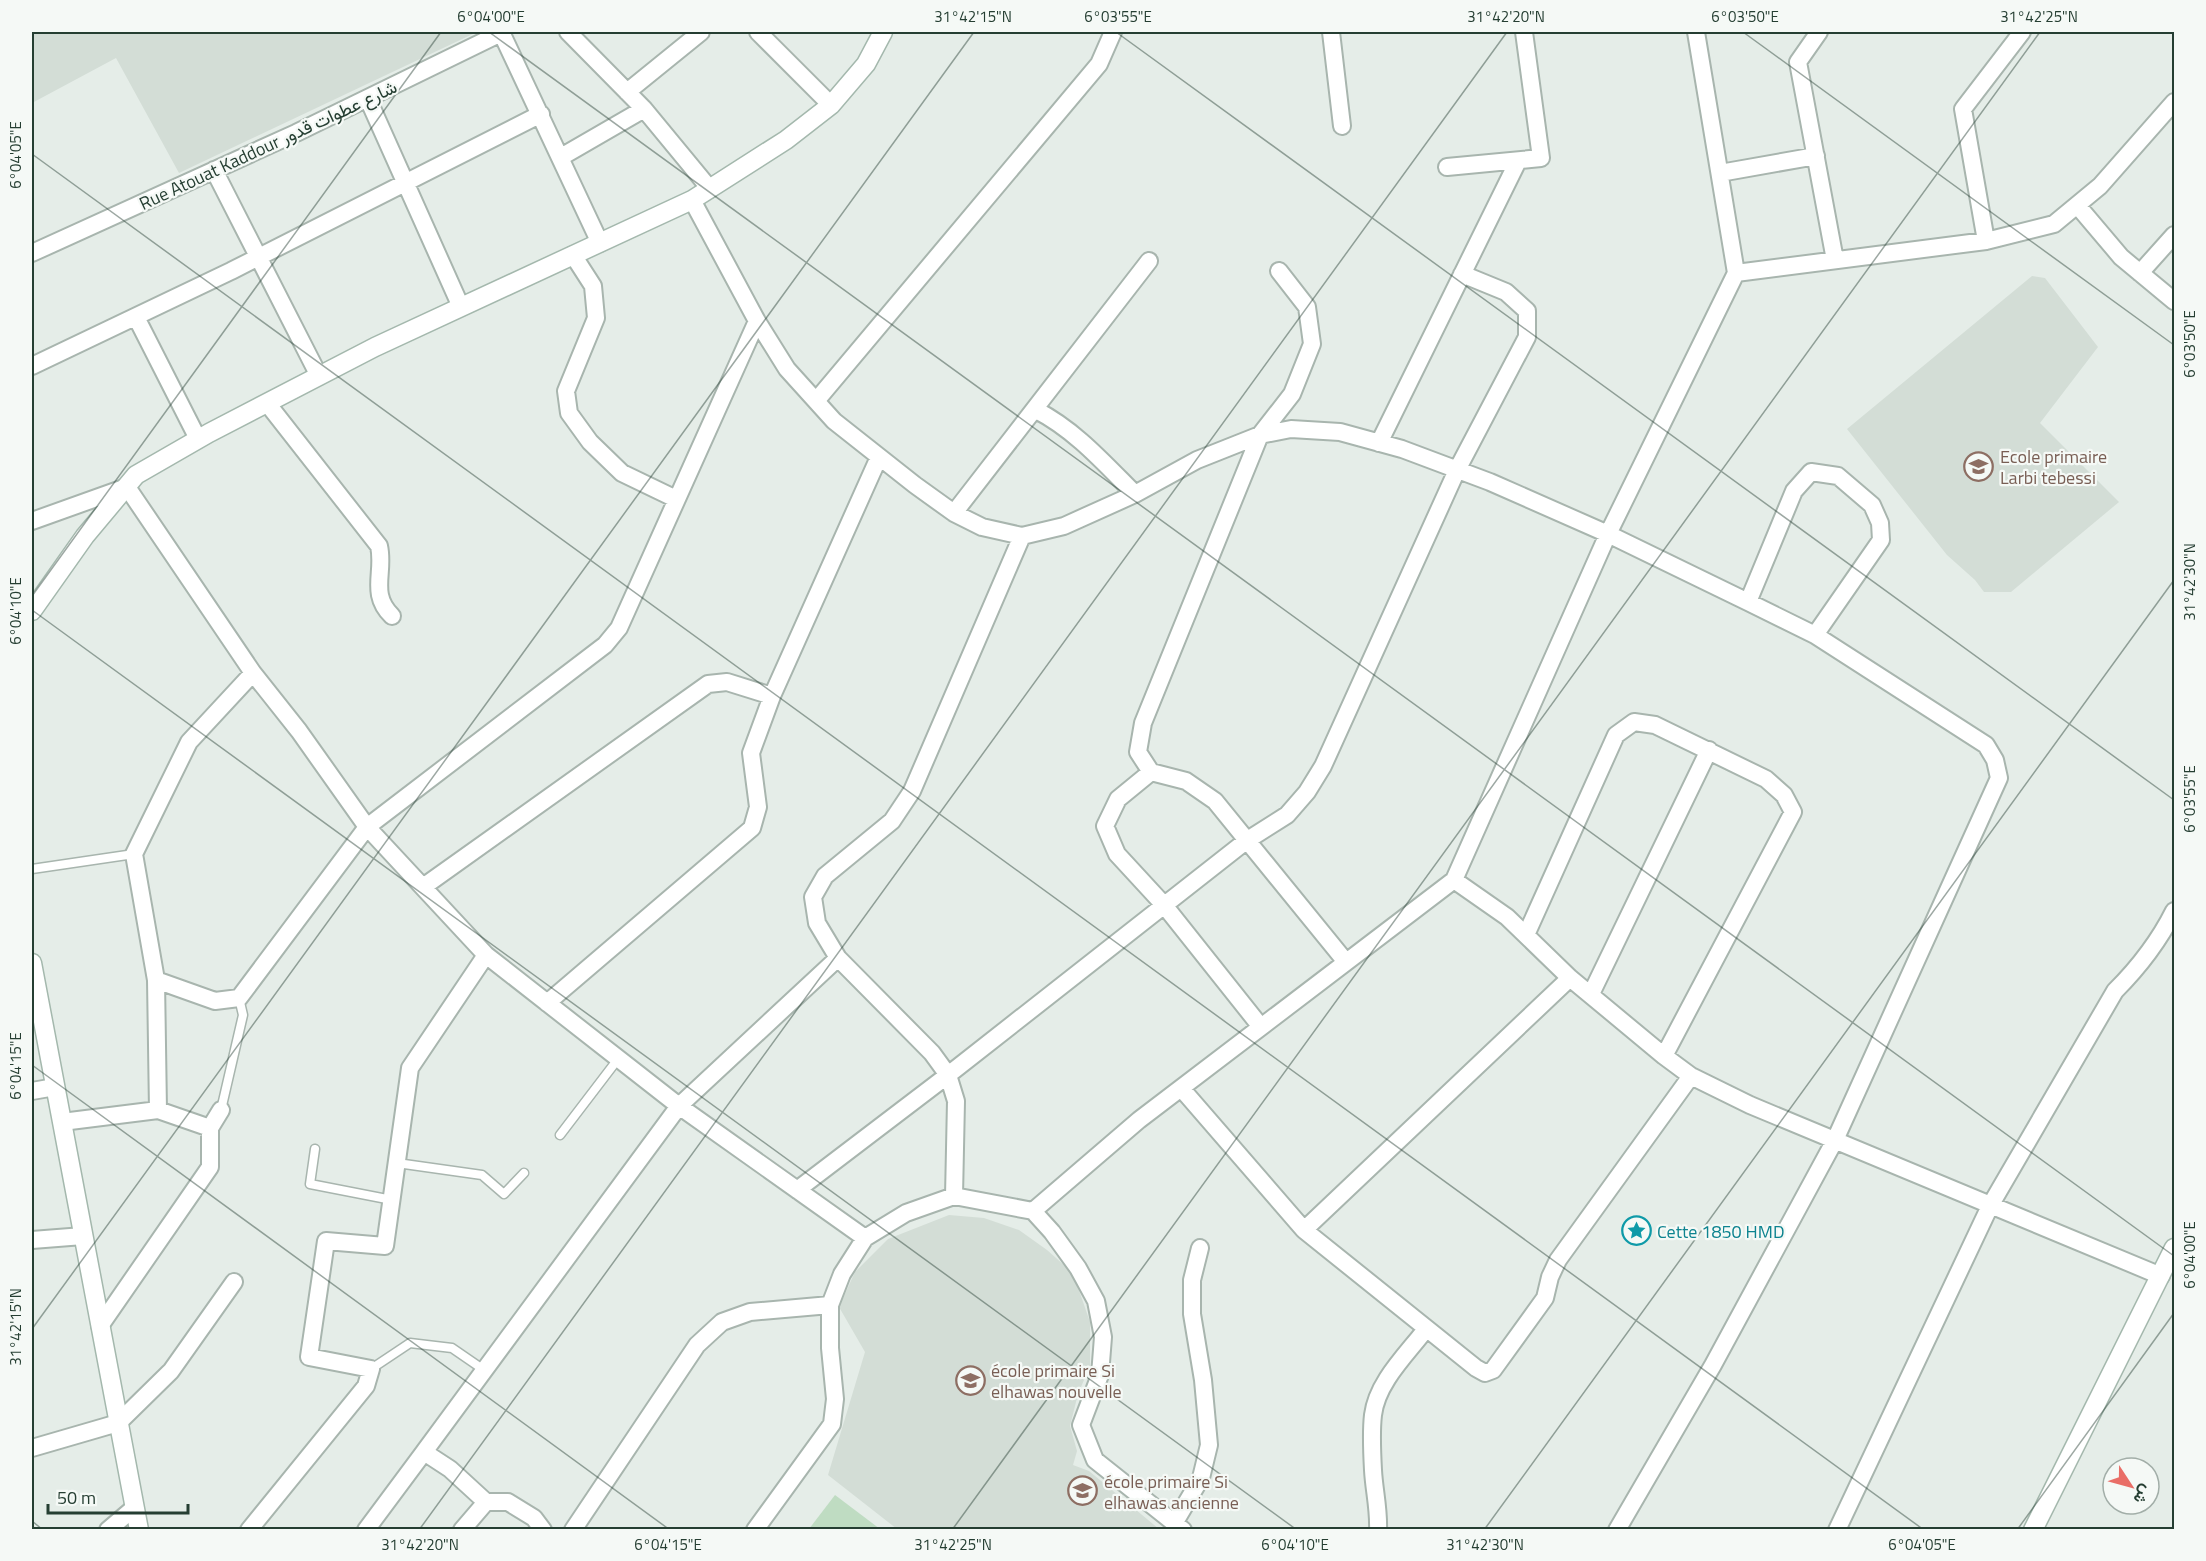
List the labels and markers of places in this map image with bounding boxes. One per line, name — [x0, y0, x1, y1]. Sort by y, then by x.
place label: Ecole primaire Larbi tebessi — [2000, 443, 2107, 491]
school or university icon: Ecole primaire Larbi tebessi — [1963, 450, 1995, 482]
place icon: Cette 1850 HMD — [1620, 1215, 1652, 1247]
place label: Cette 1850 HMD — [1657, 1218, 1785, 1245]
place label: école primaire Si elhawas nouvelle — [991, 1357, 1122, 1405]
school or university icon: école primaire Si elhawas nouvelle — [954, 1364, 986, 1396]
place label: école primaire Si elhawas ancienne — [1104, 1468, 1239, 1516]
school or university icon: école primaire Si elhawas ancienne — [1067, 1475, 1099, 1507]

